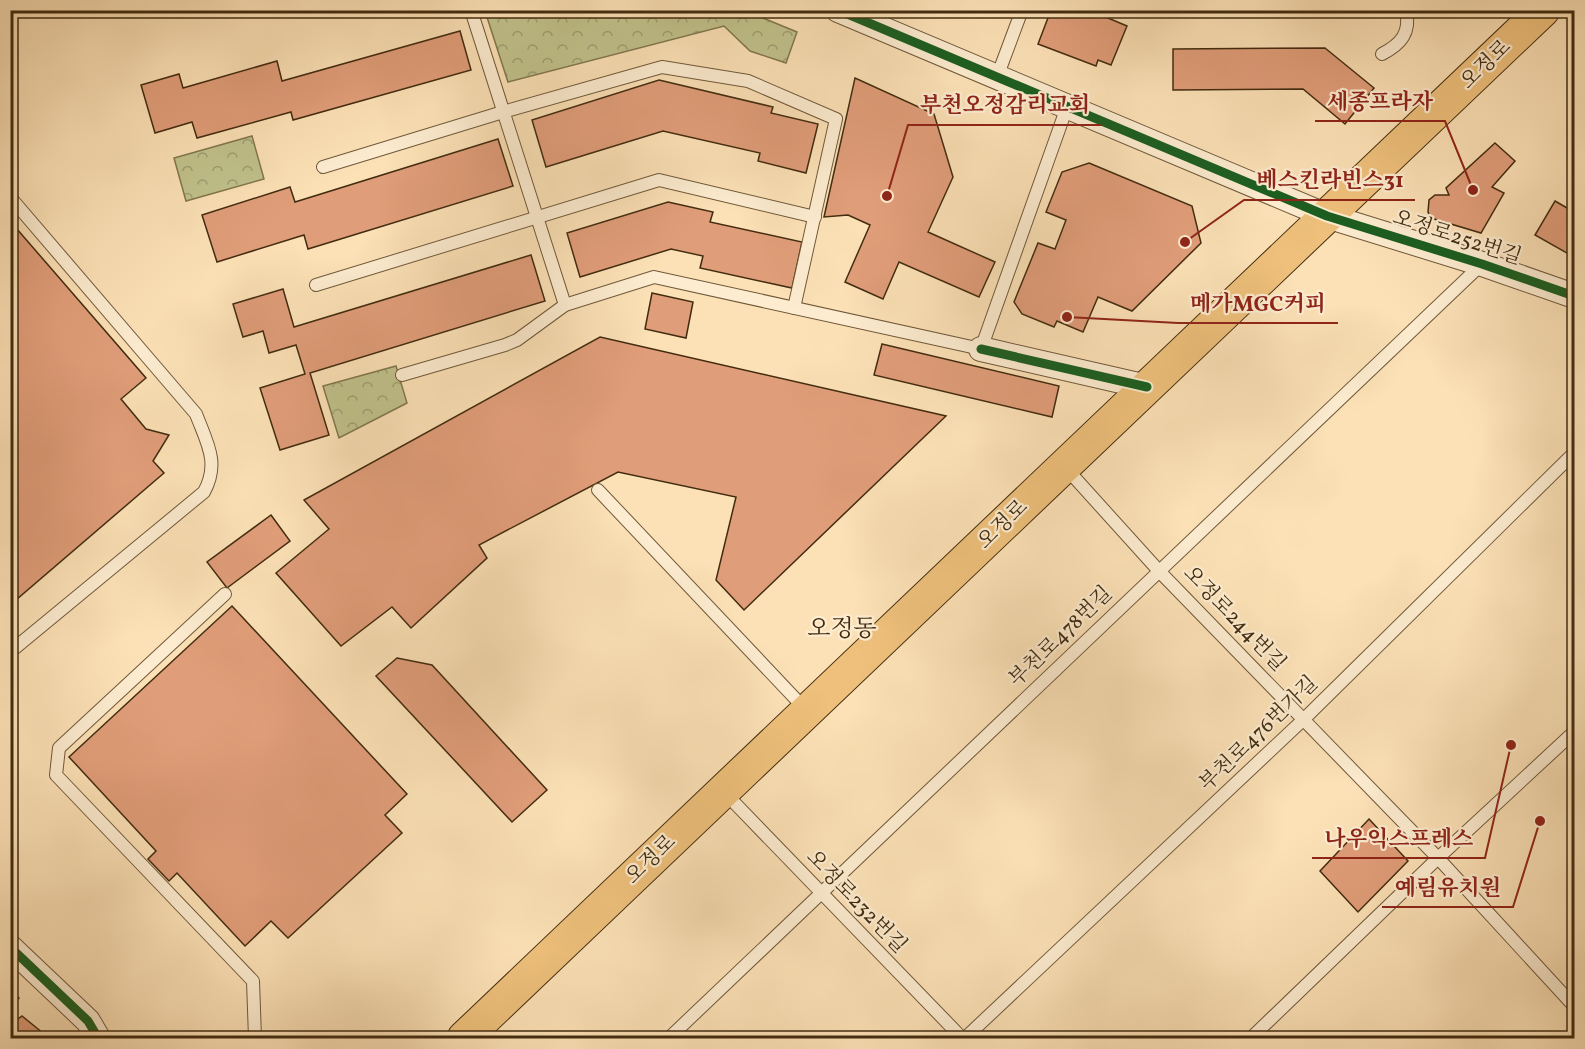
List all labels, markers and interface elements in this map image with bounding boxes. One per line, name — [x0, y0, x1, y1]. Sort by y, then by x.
street label: 오정로 — [1454, 33, 1518, 97]
callout: 세종프라자 — [1315, 81, 1445, 121]
callout: 부천오정감리교회 — [908, 85, 1102, 125]
text: 세종프라자 — [1327, 88, 1434, 119]
text: 부천오정감리교회 — [920, 91, 1090, 122]
callout: 베스킨라빈스31 — [1244, 160, 1415, 200]
text: 베스킨라빈스31 — [1256, 166, 1404, 197]
street label: 오정로252번길 — [1389, 203, 1525, 273]
callout: 메가MGC커피 — [1178, 283, 1338, 323]
text: 메가MGC커피 — [1190, 290, 1326, 321]
street label: 오정로 — [971, 493, 1035, 557]
street label: 오정로244번길 — [1176, 560, 1292, 678]
street label: 부천로478번길 — [1003, 580, 1119, 694]
district label: 오정동 — [807, 613, 877, 647]
street label: 부천로476번가길 — [1193, 670, 1325, 798]
callout: 나우익스프레스 — [1312, 818, 1485, 858]
text: 나우익스프레스 — [1325, 825, 1473, 856]
street label: 오정로 — [619, 828, 683, 892]
street label: 오정로232번길 — [799, 844, 913, 960]
callout: 예림유치원 — [1382, 867, 1513, 907]
text: 예림유치원 — [1395, 874, 1501, 905]

